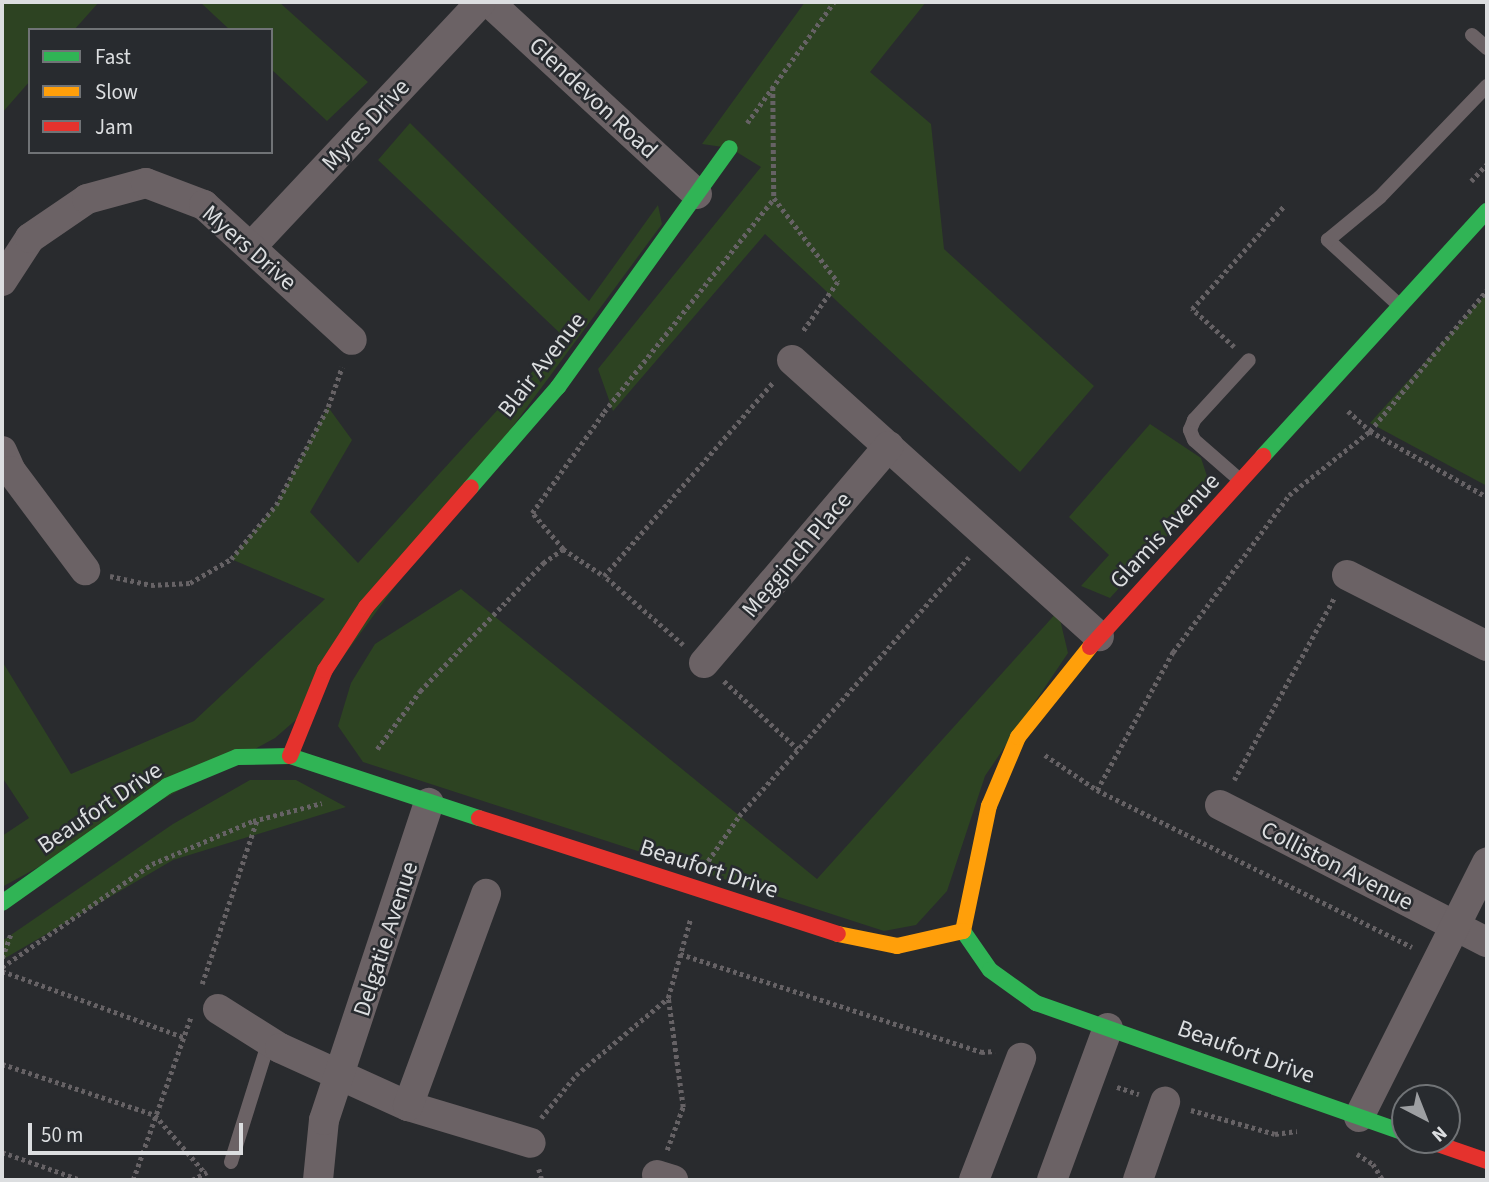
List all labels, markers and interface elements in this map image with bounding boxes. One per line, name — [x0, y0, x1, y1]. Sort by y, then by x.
legend — [28, 28, 273, 154]
street label: Glendevon Road — [523, 31, 663, 165]
text: Fast — [95, 42, 131, 72]
street label: Myres Drive — [316, 73, 416, 177]
text: Slow — [95, 77, 138, 107]
text: Jam — [95, 112, 133, 142]
street label: Myers Drive — [196, 199, 302, 297]
street label: Blair Avenue — [492, 307, 592, 423]
street label: Glamis Avenue — [1104, 467, 1226, 595]
street label: Megginch Place — [736, 486, 858, 624]
street label: Beaufort Drive — [32, 756, 168, 860]
street label: Colliston Avenue — [1256, 815, 1418, 917]
street label: Beaufort Drive — [636, 833, 782, 905]
street label: Delgatie Avenue — [347, 858, 425, 1020]
street label: Beaufort Drive — [1173, 1014, 1319, 1090]
north arrow — [1391, 1084, 1461, 1154]
scale bar — [32, 1108, 247, 1152]
text: N — [1425, 1119, 1453, 1148]
text: 50 m — [41, 1120, 83, 1150]

